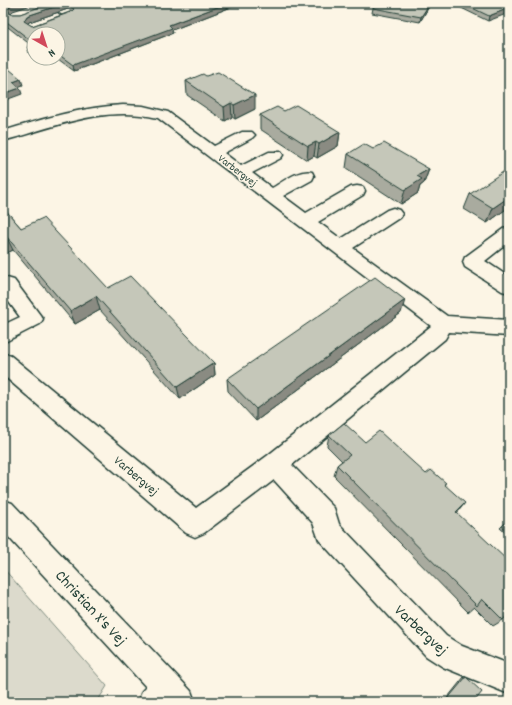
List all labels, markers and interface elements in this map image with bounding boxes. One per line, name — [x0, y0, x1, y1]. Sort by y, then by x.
north arrow — [26, 26, 66, 66]
text: N — [43, 44, 58, 60]
street label: Varbergvej — [214, 152, 260, 192]
street label: Varbergvej — [109, 452, 162, 501]
street label: Christian X's Vej — [49, 566, 131, 652]
street label: Varbergvej — [388, 600, 452, 662]

